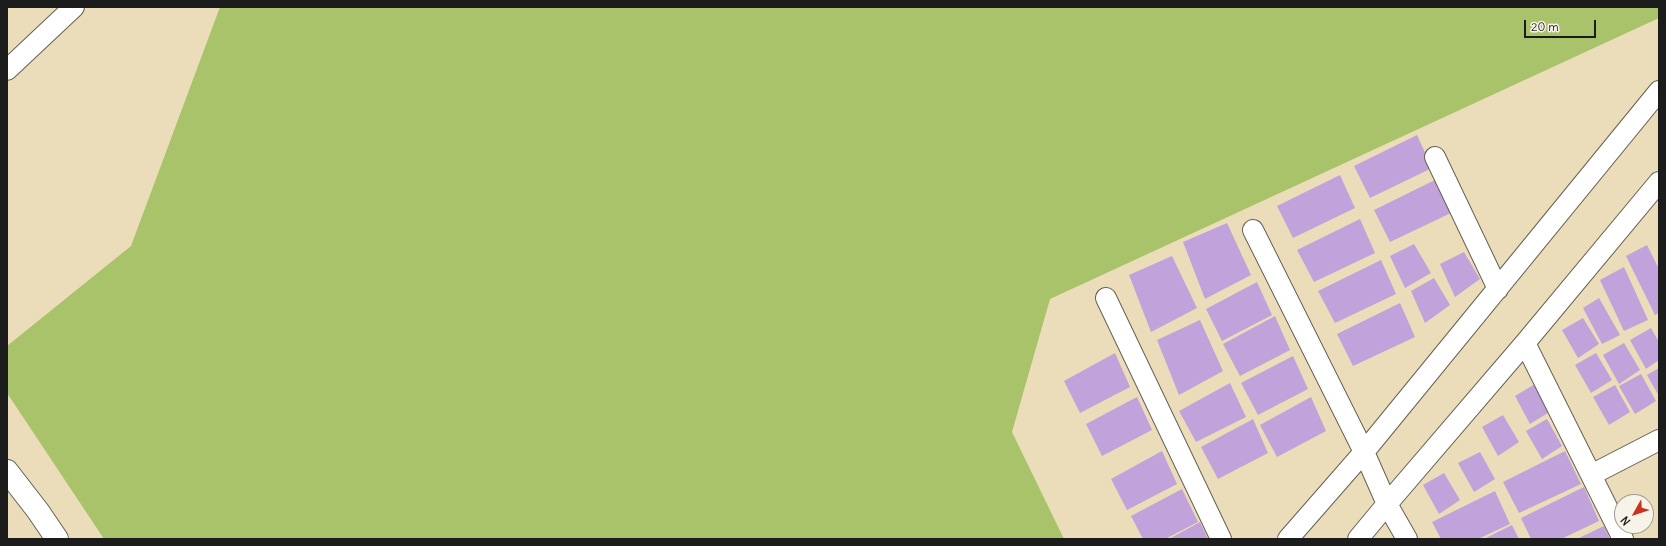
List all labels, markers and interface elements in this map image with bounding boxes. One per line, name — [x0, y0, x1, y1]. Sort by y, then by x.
scale bar — [1526, 12, 1598, 38]
text: 20 m — [1531, 19, 1559, 34]
north arrow — [1614, 494, 1654, 534]
text: N — [1618, 514, 1633, 528]

